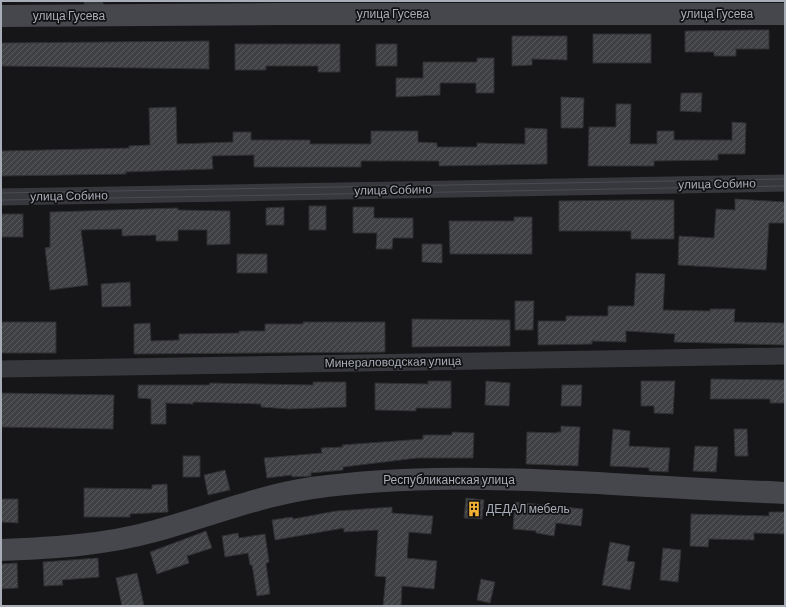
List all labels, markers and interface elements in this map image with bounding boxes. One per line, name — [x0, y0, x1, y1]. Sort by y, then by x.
street label: улица Гусева — [357, 6, 430, 21]
street label: улица Гусева — [681, 6, 754, 21]
street label: улица Гусева — [33, 8, 106, 23]
street label: улица Собино — [678, 175, 756, 192]
street label: улица Собино — [354, 181, 432, 198]
street label: улица Собино — [30, 187, 108, 204]
street label: Минераловодская улица — [324, 353, 462, 370]
street label: Республиканская улица — [383, 472, 515, 487]
building icon: ДЕДАЛ мебель — [465, 500, 483, 518]
place label: ДЕДАЛ мебель — [486, 501, 570, 516]

